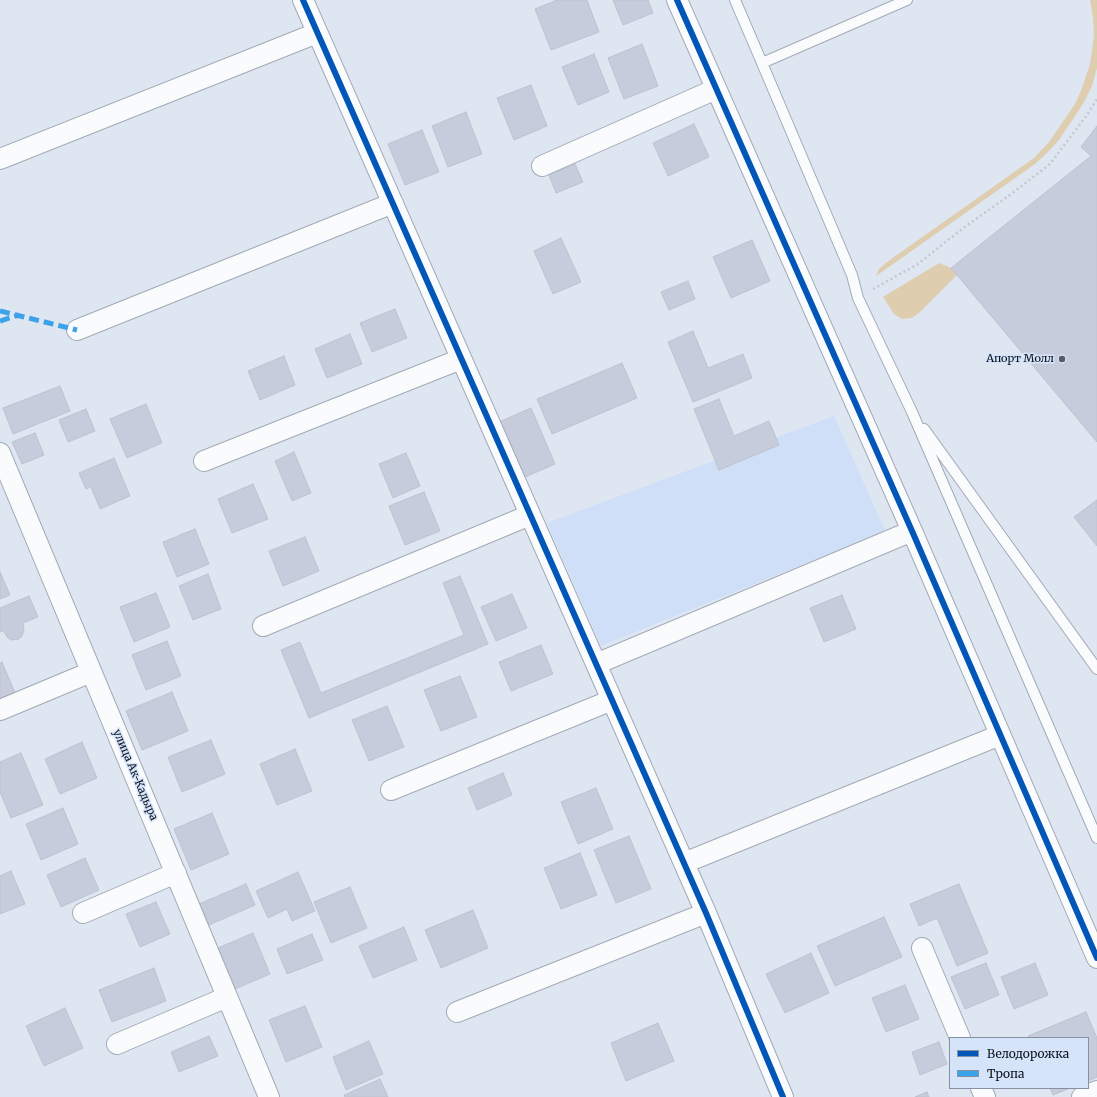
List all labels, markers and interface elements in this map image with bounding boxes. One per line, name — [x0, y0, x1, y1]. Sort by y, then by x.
place label: Апорт Молл — [986, 352, 1054, 366]
marker: Апорт Молл — [1057, 354, 1067, 364]
street label: улица Ак-Кадыра — [110, 727, 160, 823]
legend — [949, 1037, 1089, 1089]
text: Велодорожка — [987, 1046, 1069, 1061]
text: Тропа — [987, 1066, 1024, 1081]

